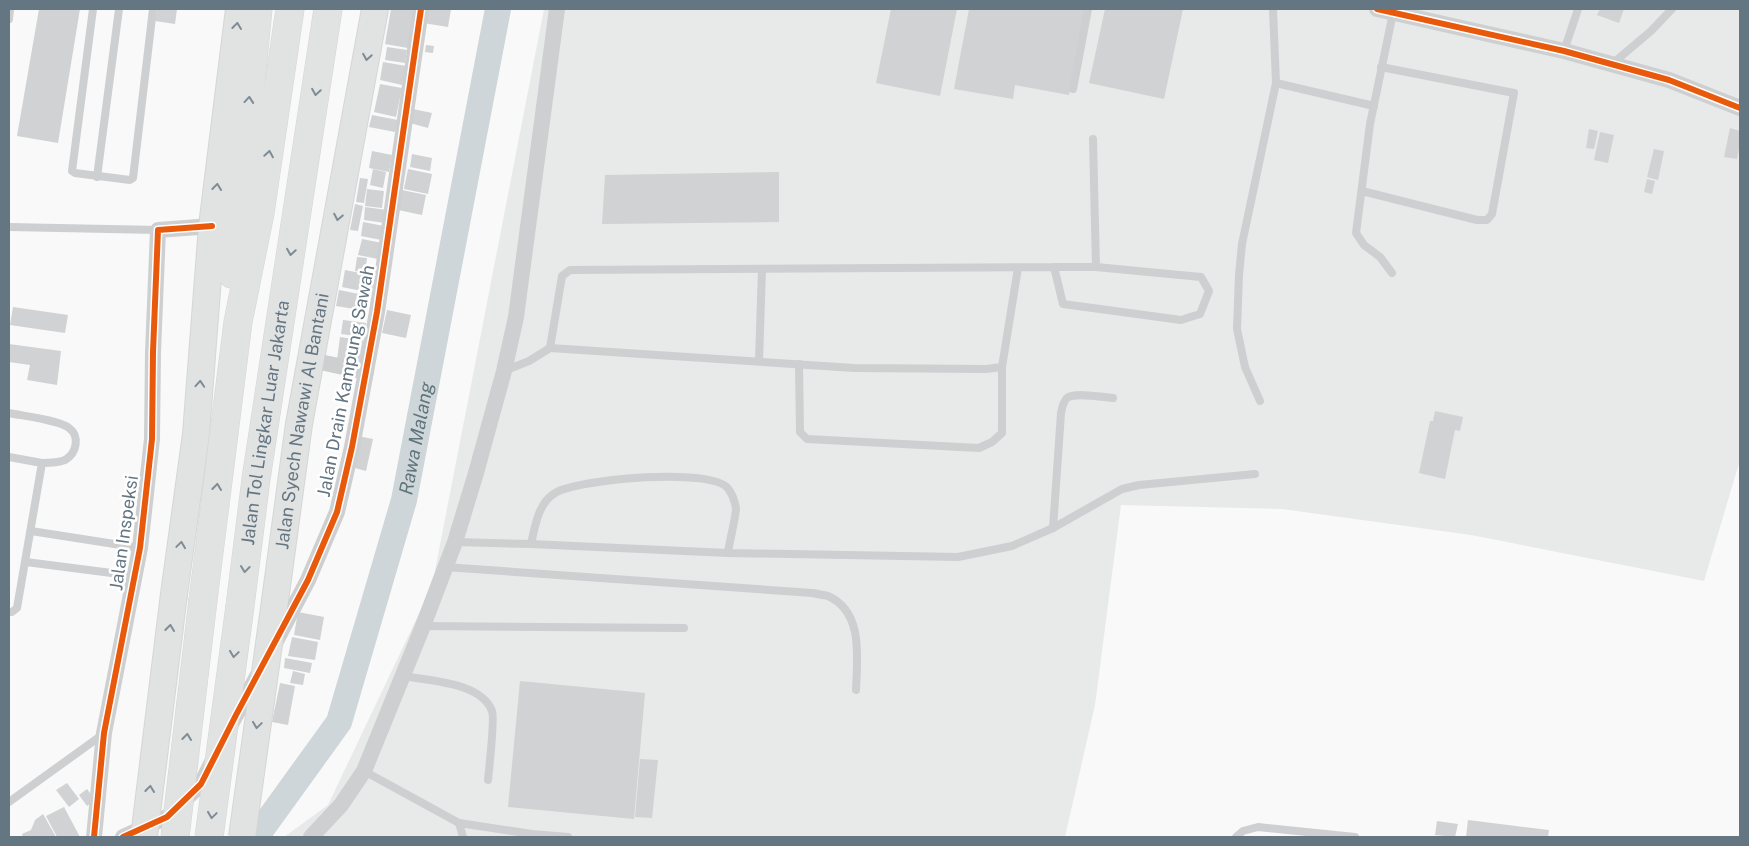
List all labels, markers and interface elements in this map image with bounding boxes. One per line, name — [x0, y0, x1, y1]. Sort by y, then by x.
one-way arrow — [231, 22, 242, 30]
one-way arrow — [362, 52, 372, 61]
one-way arrow — [311, 87, 321, 96]
one-way arrow — [243, 96, 254, 104]
one-way arrow — [263, 149, 274, 157]
one-way arrow — [211, 183, 222, 191]
one-way arrow — [333, 212, 343, 221]
one-way arrow — [286, 249, 297, 257]
street label: Jalan Drain Kampung Sawah — [313, 263, 378, 499]
street label: Jalan Syech Nawawi Al Bantani — [271, 291, 333, 551]
street label: Jalan Tol Lingkar Luar Jakarta — [237, 299, 293, 546]
water label: Rawa Malang — [394, 379, 438, 497]
one-way arrow — [194, 380, 205, 388]
street label: Jalan Inspeksi — [105, 474, 142, 592]
one-way arrow — [211, 482, 222, 490]
one-way arrow — [175, 541, 186, 549]
one-way arrow — [240, 565, 251, 573]
one-way arrow — [164, 623, 175, 631]
one-way arrow — [229, 650, 240, 658]
one-way arrow — [253, 721, 263, 730]
one-way arrow — [181, 732, 192, 740]
one-way arrow — [144, 785, 155, 793]
one-way arrow — [207, 812, 218, 820]

